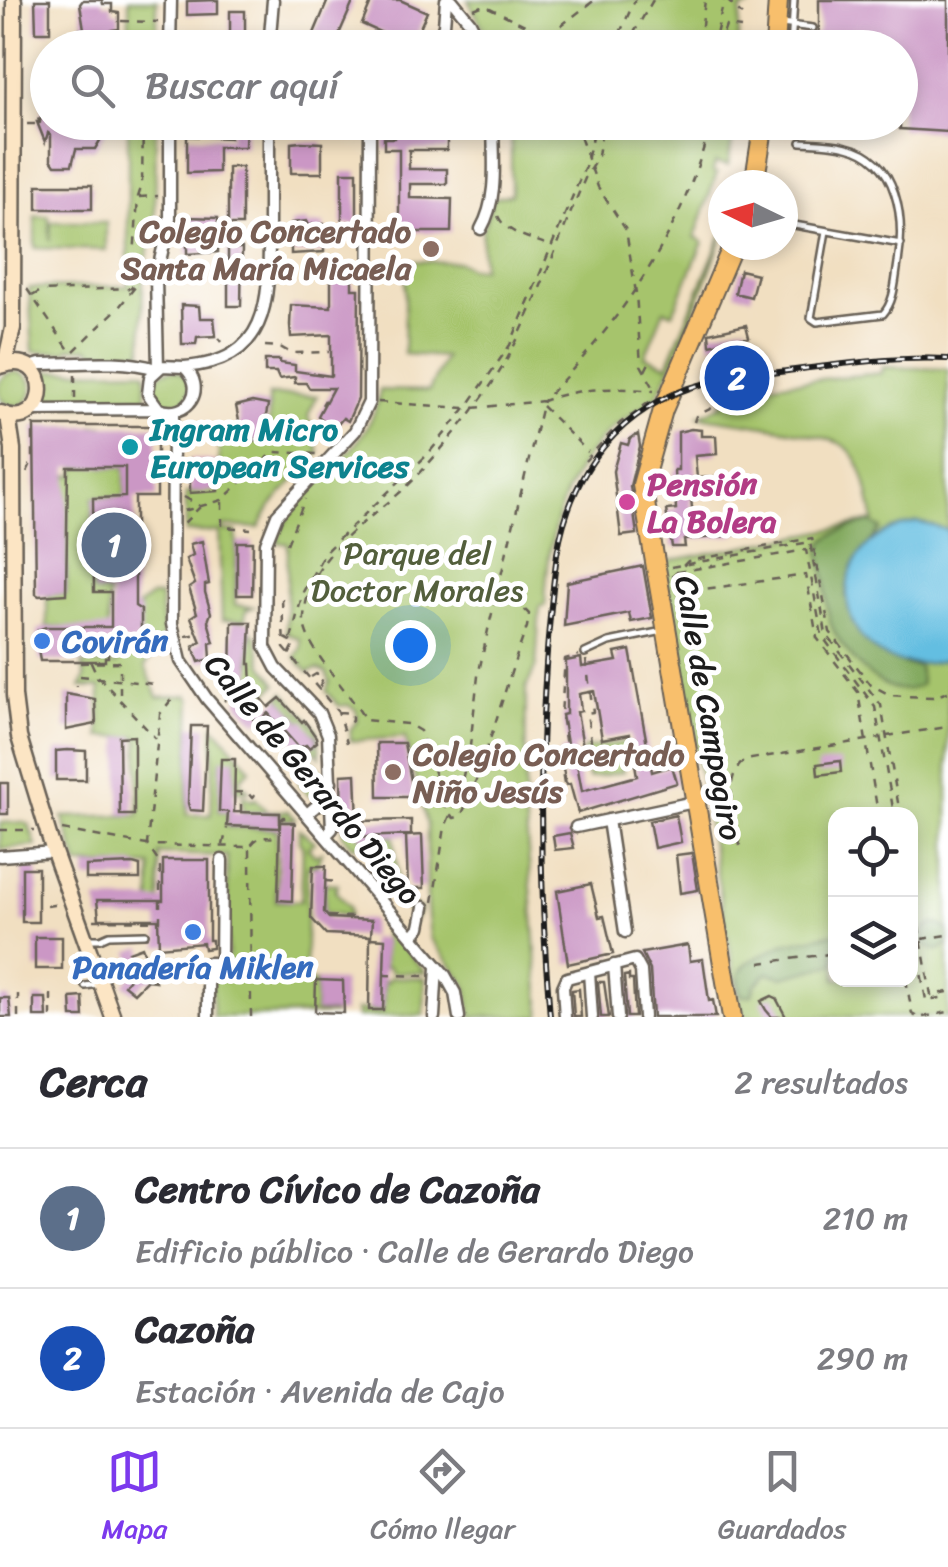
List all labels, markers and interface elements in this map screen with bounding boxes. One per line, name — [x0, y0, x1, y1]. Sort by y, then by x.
search box — [30, 30, 918, 140]
text: Buscar aquí — [145, 52, 339, 119]
icon: search — [65, 58, 120, 113]
north arrow — [708, 170, 798, 260]
place label: Colegio Concertado Santa María Micaela — [120, 203, 412, 297]
marker: Colegio Concertado Santa María Micaela — [420, 238, 442, 260]
pin: 2 — [704, 340, 770, 416]
place label: Ingram Micro European Services — [148, 401, 410, 495]
marker: Ingram Micro European Services — [119, 436, 141, 458]
place label: Pensión La Bolera — [647, 456, 777, 550]
marker: Pensión La Bolera — [616, 491, 638, 513]
pin: 1 — [82, 508, 146, 582]
park label: Parque del Doctor Morales — [311, 525, 523, 619]
street label: Calle de Campogiro — [657, 571, 760, 845]
place label: Covirán — [61, 613, 169, 670]
your location — [385, 620, 436, 671]
marker: Covirán — [31, 630, 53, 652]
street label: Calle de Gerardo Diego — [189, 640, 436, 919]
place label: Colegio Concertado Niño Jesús — [412, 726, 685, 820]
marker: Colegio Concertado Niño Jesús — [382, 761, 404, 783]
map controls — [828, 807, 918, 987]
button: locate — [828, 807, 918, 897]
button: layers — [828, 897, 918, 987]
marker: Panadería Miklen — [182, 921, 204, 943]
place label: Panadería Miklen — [72, 939, 314, 996]
text: Cerca — [40, 1045, 147, 1119]
text: 2 resultados — [734, 1054, 908, 1111]
text: Centro Cívico de Cazoña — [135, 1156, 540, 1223]
text: 1 — [66, 1190, 79, 1247]
text: 210 m — [823, 1190, 908, 1247]
text: Edificio público · Calle de Gerardo Diego — [135, 1223, 694, 1280]
text: Cazoña — [135, 1296, 255, 1363]
text: 2 — [63, 1330, 82, 1387]
text: 290 m — [817, 1330, 908, 1387]
text: Estación · Avenida de Cajo — [135, 1363, 505, 1420]
tab: Mapa — [101, 1444, 167, 1553]
tab: Cómo llegar — [370, 1444, 515, 1553]
tab: Guardados — [718, 1444, 847, 1553]

